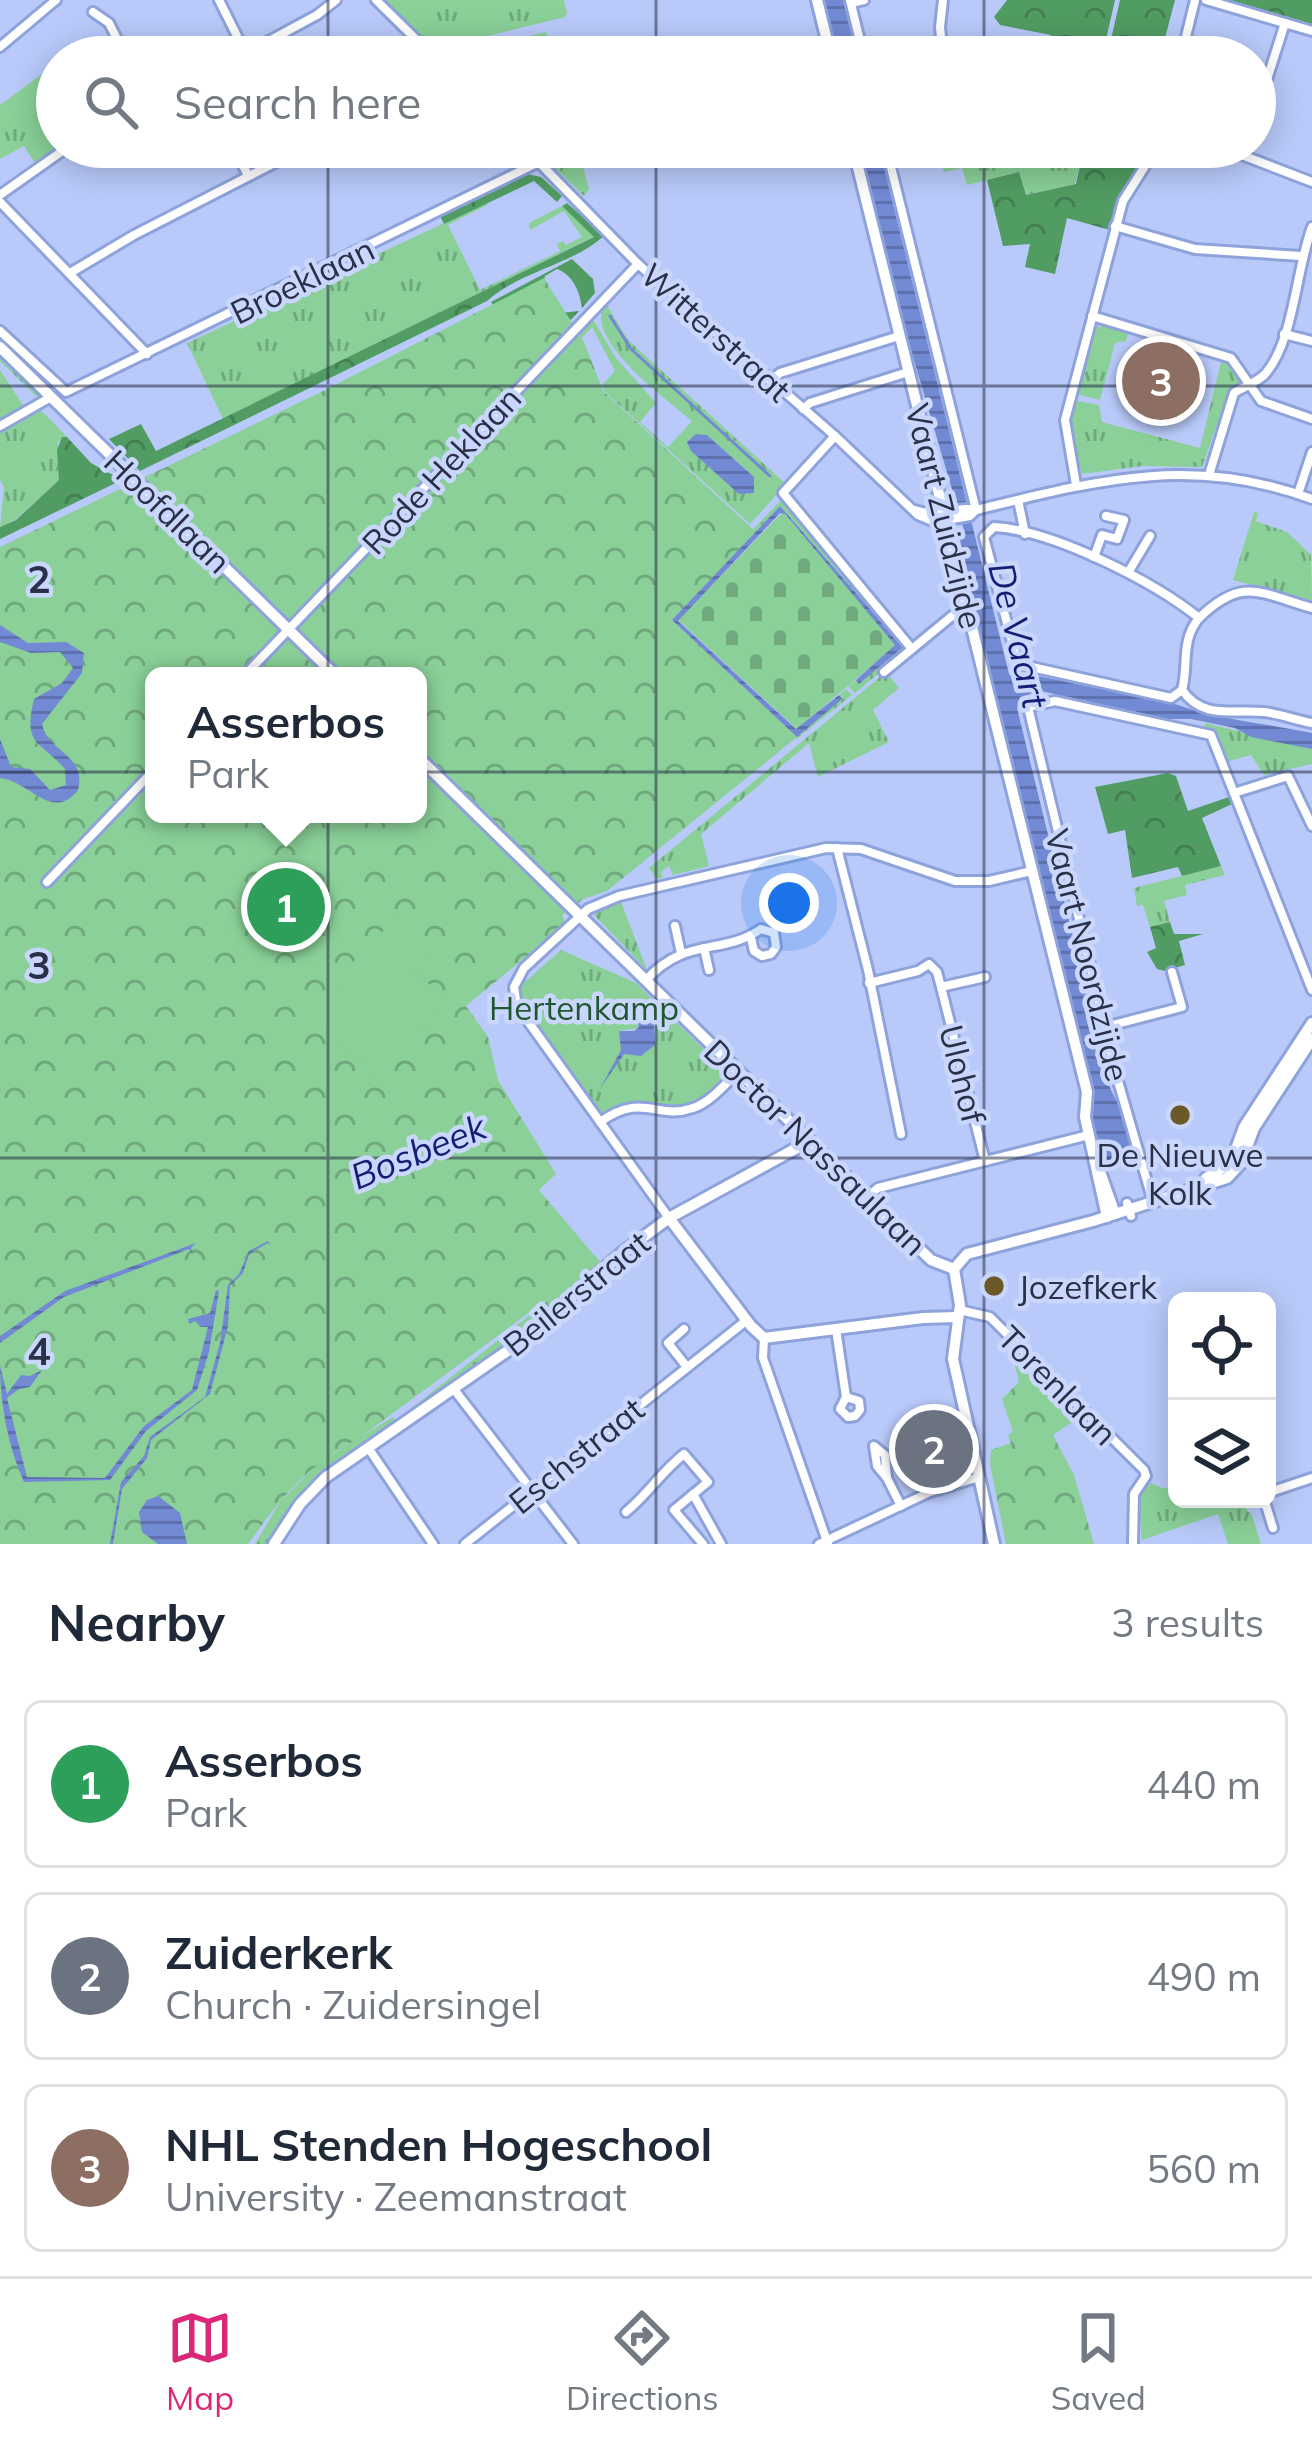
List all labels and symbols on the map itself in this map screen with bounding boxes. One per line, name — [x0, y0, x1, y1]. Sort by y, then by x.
street label: Broeklaan — [223, 228, 381, 332]
street label: Witterstraat — [633, 254, 799, 410]
pin: 3 — [1122, 336, 1200, 426]
street label: Rode Heklaan — [353, 378, 529, 562]
street label: Vaart Zuidzijde — [897, 399, 993, 633]
street label: Hoofdlaan — [96, 441, 240, 581]
text: 2 — [27, 554, 51, 603]
water label: De Vaart — [979, 557, 1059, 714]
street label: Vaart Noordzijde — [1037, 825, 1139, 1085]
pin: 1 — [247, 862, 325, 952]
your location — [759, 873, 819, 933]
text: 3 — [27, 940, 51, 989]
park label: Hertenkamp — [489, 987, 679, 1028]
street label: Ulohof — [931, 1021, 995, 1128]
street label: Doctor Nassaulaan — [696, 1030, 936, 1264]
marker: De Nieuwe Kolk — [1167, 1102, 1193, 1128]
water label: Bosbeek — [344, 1103, 494, 1198]
place label: De Nieuwe Kolk — [1096, 1134, 1264, 1213]
street label: Beilerstraat — [494, 1222, 658, 1364]
place label: Jozefkerk — [1018, 1266, 1158, 1307]
marker: Jozefkerk — [981, 1273, 1007, 1299]
street label: Torenlaan — [990, 1317, 1126, 1453]
text: 4 — [27, 1326, 51, 1375]
street label: Eschstraat — [500, 1388, 652, 1522]
pin: 2 — [895, 1404, 973, 1494]

